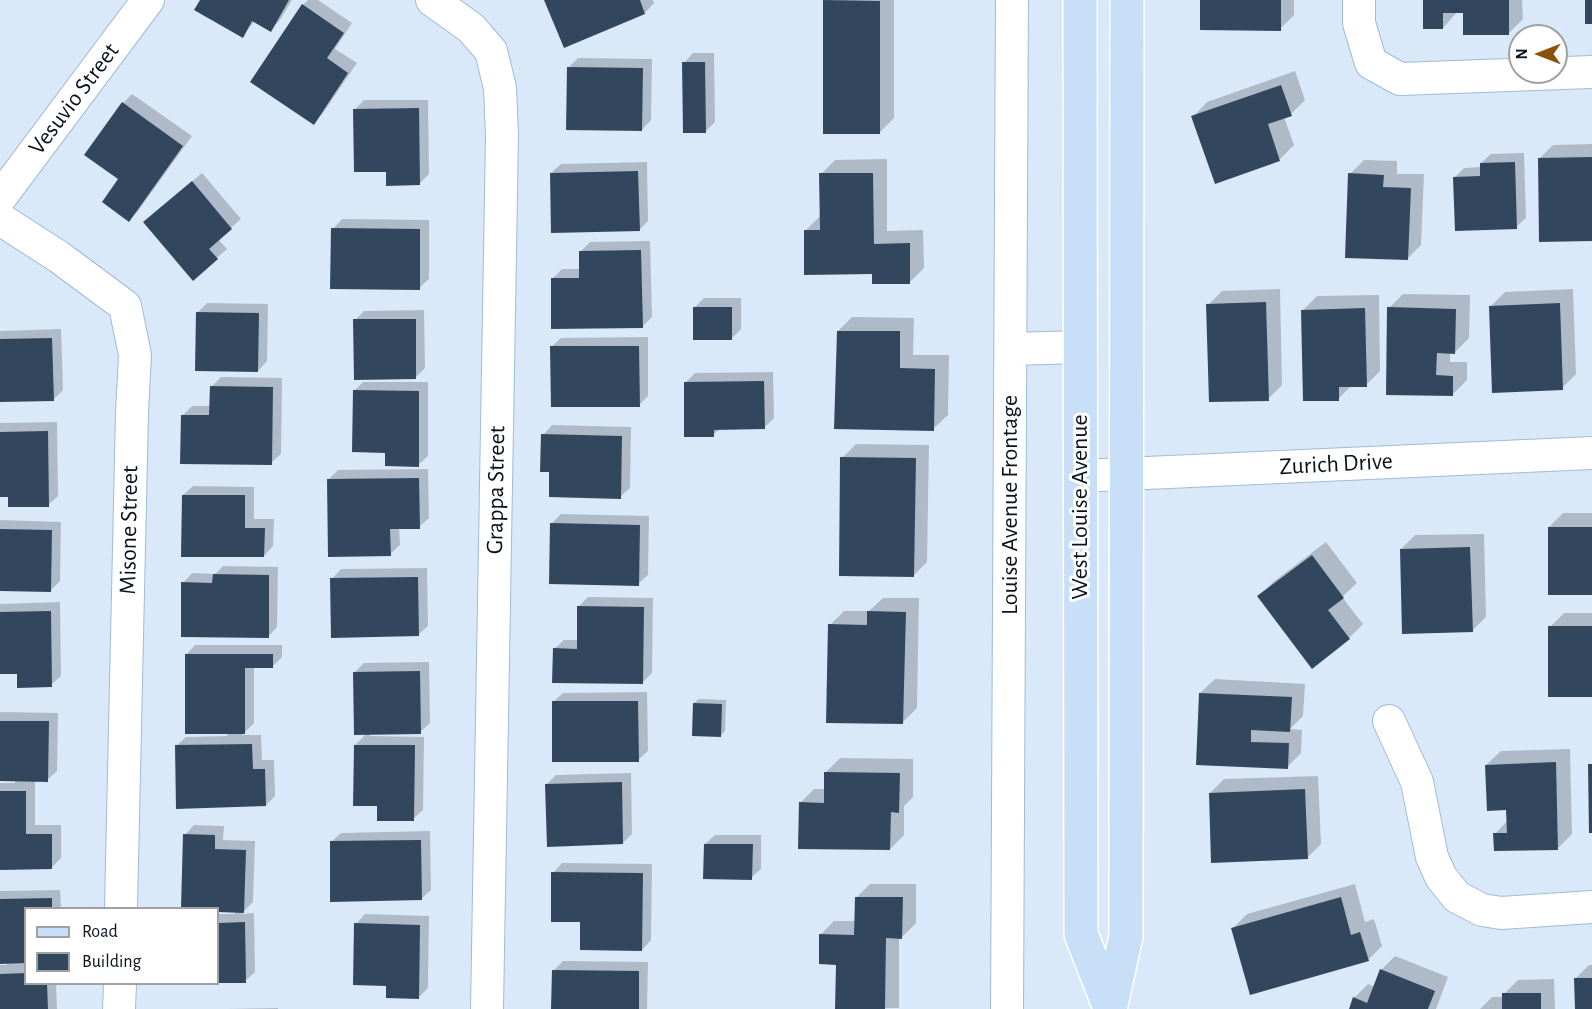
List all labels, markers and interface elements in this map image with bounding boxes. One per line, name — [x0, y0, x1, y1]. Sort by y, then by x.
north arrow — [1508, 24, 1568, 84]
street label: Vesuvio Street — [23, 37, 125, 161]
text: N — [1514, 48, 1530, 60]
street label: Louise Avenue Frontage — [996, 395, 1024, 615]
street label: West Louise Avenue — [1066, 414, 1094, 600]
street label: Grappa Street — [480, 426, 512, 554]
street label: Zurich Drive — [1279, 447, 1393, 481]
street label: Misone Street — [113, 465, 145, 595]
legend — [24, 907, 219, 985]
text: Road — [82, 923, 118, 941]
text: Building — [82, 953, 141, 971]

